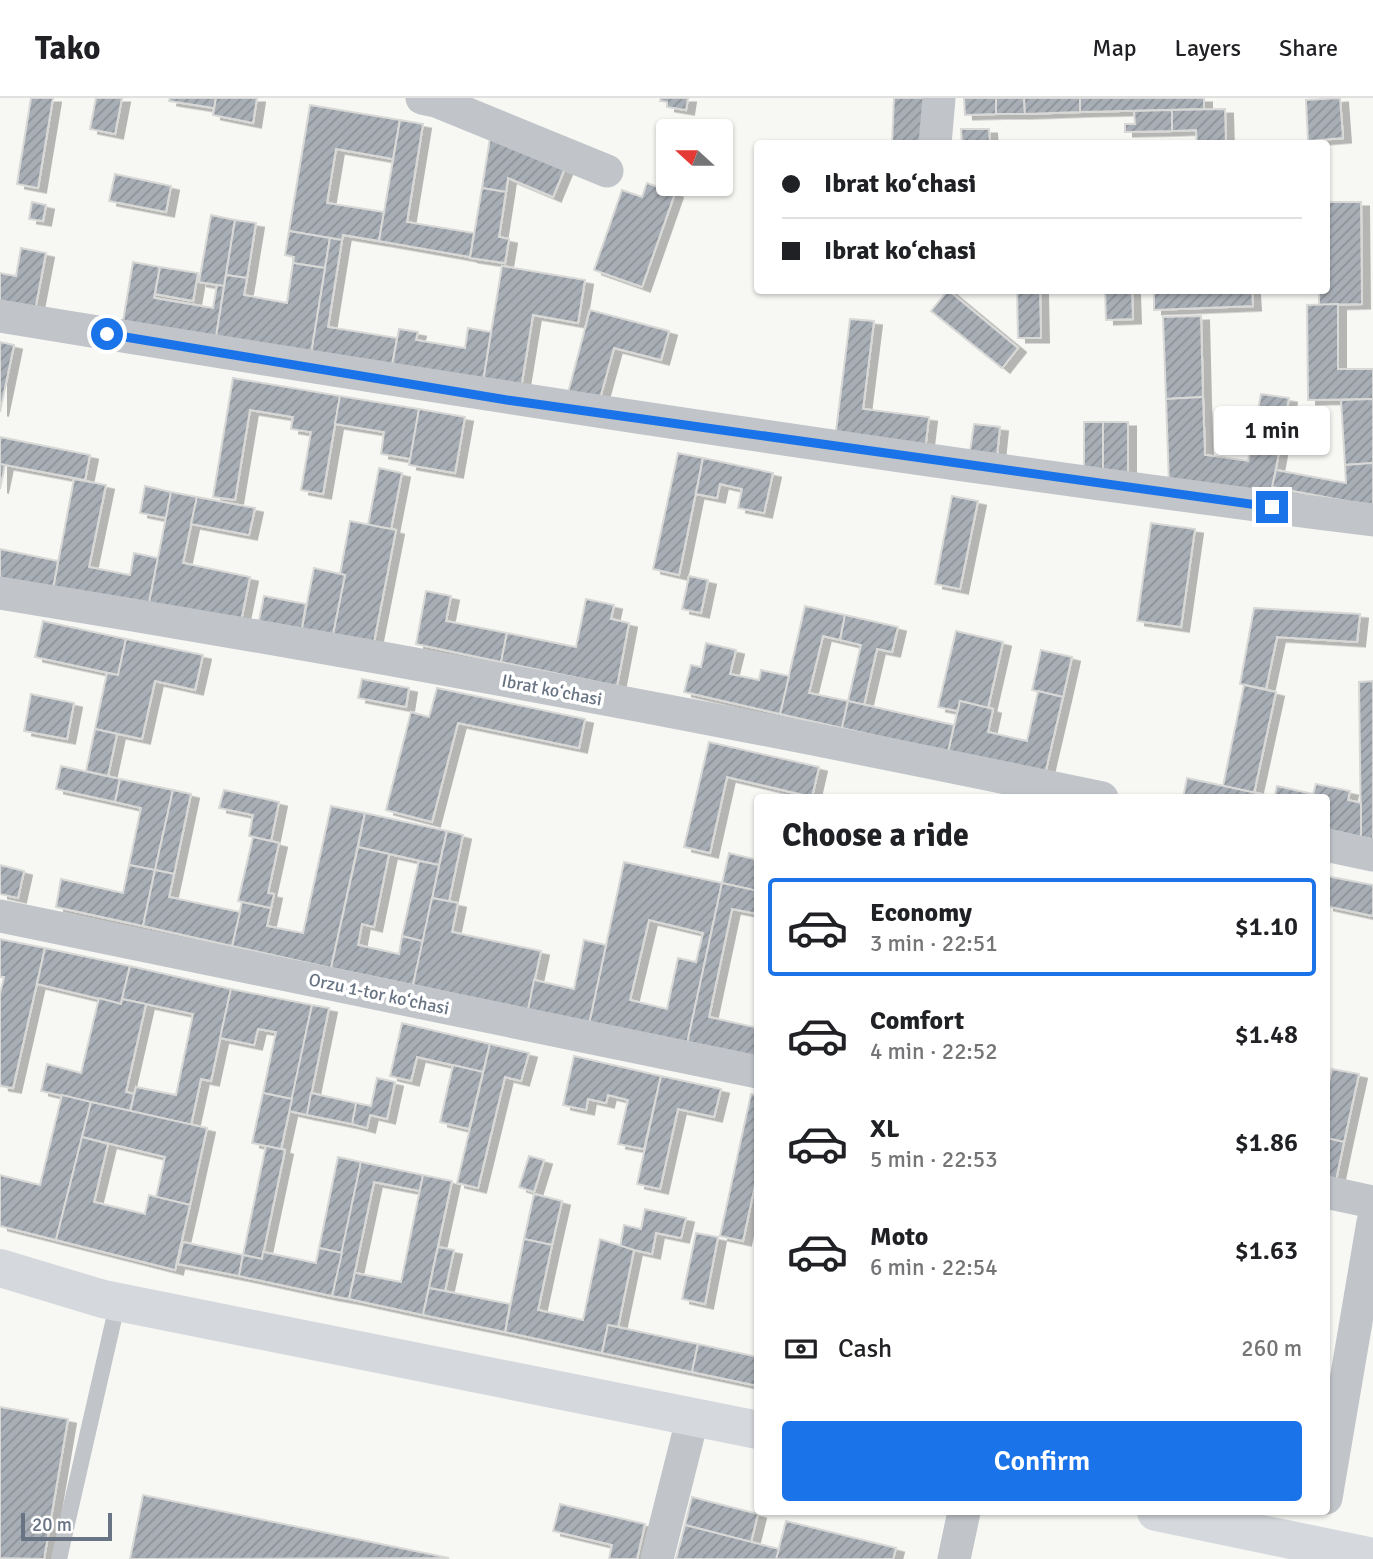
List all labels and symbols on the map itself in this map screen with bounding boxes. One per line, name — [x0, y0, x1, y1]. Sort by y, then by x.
north arrow — [656, 119, 733, 196]
route start — [91, 318, 123, 350]
callout: 1 min — [1214, 406, 1330, 454]
route end — [1256, 491, 1288, 523]
street label: Ibrat koʻchasi — [500, 669, 604, 711]
street label: Orzu 1-tor koʻchasi — [307, 968, 451, 1020]
scale bar — [21, 1510, 112, 1542]

